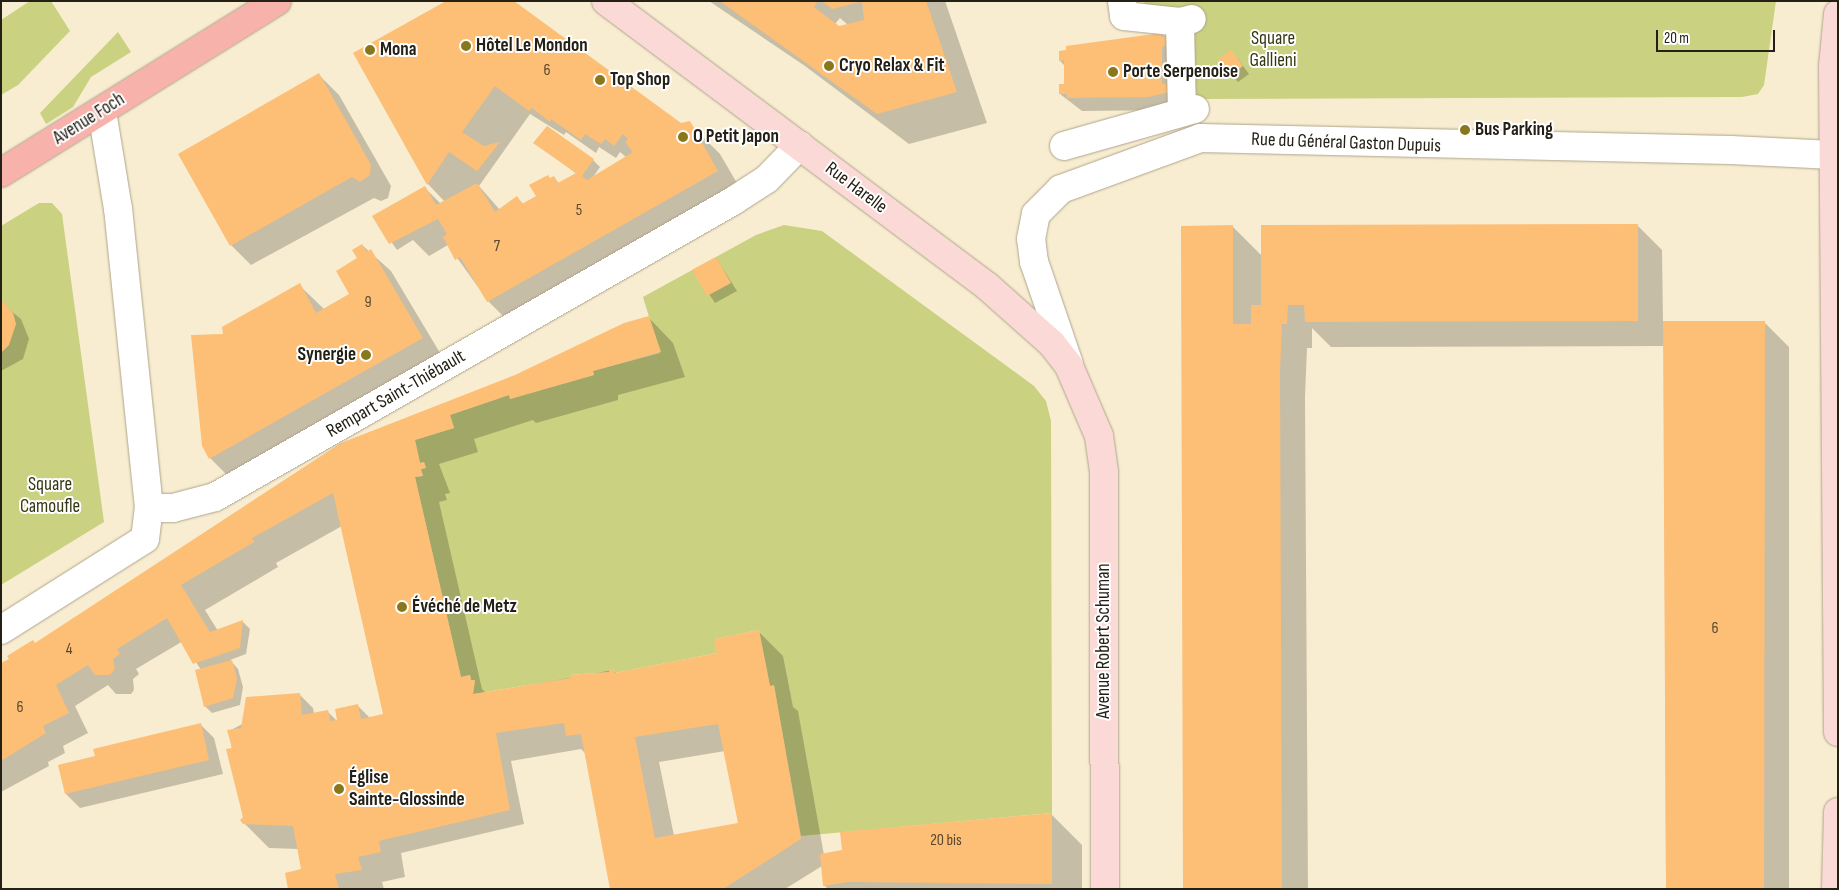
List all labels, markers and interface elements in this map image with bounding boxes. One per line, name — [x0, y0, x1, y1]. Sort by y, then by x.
scale bar — [1659, 20, 1778, 52]
park label: Square Gallieni — [1249, 28, 1297, 72]
text: 20 m — [1664, 29, 1689, 48]
place label: Hôtel Le Mondon — [476, 35, 588, 57]
place label: Mona — [380, 39, 417, 61]
marker: Hôtel Le Mondon — [460, 40, 472, 52]
marker: Mona — [364, 44, 376, 56]
place label: Cryo Relax & Fit — [839, 55, 945, 77]
marker: Cryo Relax & Fit — [823, 60, 835, 72]
house number: 6 — [543, 61, 551, 81]
place label: Porte Serpenoise — [1123, 61, 1238, 83]
marker: Porte Serpenoise — [1107, 66, 1119, 78]
place label: Top Shop — [610, 69, 670, 91]
marker: Top Shop — [594, 74, 606, 86]
street label: Avenue Foch — [49, 88, 129, 150]
place label: Bus Parking — [1475, 119, 1553, 141]
marker: Bus Parking — [1459, 124, 1471, 136]
place label: O Petit Japon — [693, 126, 779, 148]
street label: Rue du Général Gaston Dupuis — [1251, 128, 1441, 158]
marker: O Petit Japon — [677, 131, 689, 143]
street label: Rue Harelle — [820, 157, 892, 219]
house number: 5 — [576, 201, 582, 221]
house number: 7 — [494, 237, 500, 257]
house number: 9 — [364, 293, 372, 313]
place label: Synergie — [298, 344, 356, 366]
street label: Rempart Saint-Thiébault — [323, 345, 469, 443]
marker: Synergie — [360, 349, 372, 361]
park label: Square Camoufle — [20, 474, 80, 518]
street label: Avenue Robert Schuman — [1093, 563, 1115, 719]
place label: Évéché de Metz — [412, 596, 517, 618]
marker: Évéché de Metz — [396, 601, 408, 613]
house number: 6 — [1711, 619, 1719, 639]
house number: 4 — [66, 640, 72, 660]
house number: 6 — [16, 698, 24, 718]
place label: Église Sainte-Glossinde — [349, 767, 465, 811]
marker: Église Sainte-Glossinde — [333, 783, 345, 795]
house number: 20 bis — [930, 831, 962, 851]

